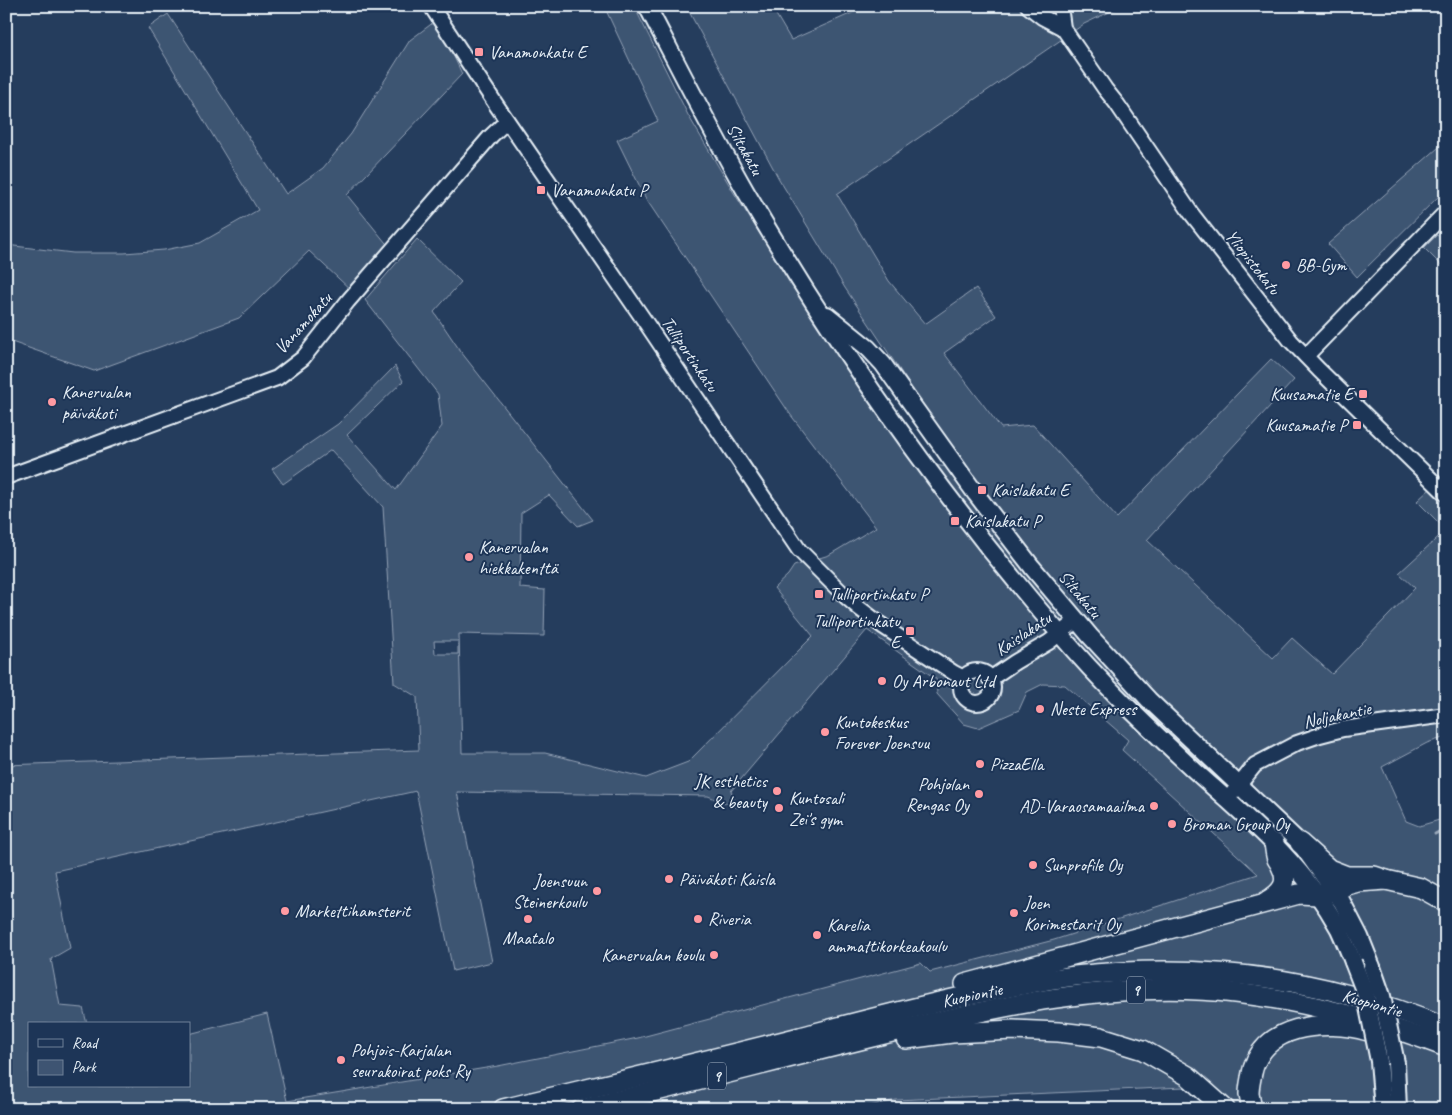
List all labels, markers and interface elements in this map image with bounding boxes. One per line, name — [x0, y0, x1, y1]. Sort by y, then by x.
place label: Vanamonkatu E — [489, 41, 589, 63]
marker: Vanamonkatu E — [473, 46, 485, 58]
street label: Siltakatu — [722, 119, 769, 180]
place label: Vanamonkatu P — [551, 179, 650, 201]
marker: Vanamonkatu P — [535, 184, 547, 196]
street label: Yliopistokatu — [1221, 225, 1286, 300]
place label: BB-Gym — [1296, 254, 1347, 276]
marker: BB-Gym — [1280, 259, 1292, 271]
street label: Vanamokatu — [270, 287, 337, 358]
street label: Tulliportinkatu — [657, 312, 724, 397]
place label: Kanervalan päiväkoti — [62, 381, 132, 424]
place label: Kuusamatie E — [1270, 383, 1355, 405]
marker: Kuusamatie E — [1357, 388, 1369, 400]
marker: Kanervalan päiväkoti — [46, 396, 58, 408]
place label: Kuusamatie P — [1266, 414, 1350, 436]
marker: Kuusamatie P — [1351, 419, 1363, 431]
place label: Kaislakatu E — [992, 479, 1071, 501]
marker: Kaislakatu E — [976, 484, 988, 496]
place label: Kaislakatu P — [965, 510, 1043, 532]
marker: Kaislakatu P — [949, 515, 961, 527]
place label: Kanervalan hiekkakenttä — [479, 536, 559, 579]
marker: Kanervalan hiekkakenttä — [463, 551, 475, 563]
street label: Siltakatu — [1054, 566, 1107, 623]
place label: Tulliportinkatu P — [829, 583, 931, 605]
marker: Tulliportinkatu P — [813, 588, 825, 600]
street label: Kaislakatu — [991, 606, 1056, 661]
place label: Tulliportinkatu E — [814, 610, 902, 653]
marker: Tulliportinkatu E — [904, 625, 916, 637]
place label: Oy Arbonaut Ltd — [892, 670, 997, 692]
marker: Oy Arbonaut Ltd — [876, 675, 888, 687]
street label: Noljakantie — [1301, 697, 1374, 733]
place label: Neste Express — [1050, 698, 1138, 720]
marker: Neste Express — [1034, 703, 1046, 715]
place label: Kuntokeskus Forever Joensuu — [835, 711, 931, 754]
marker: Kuntokeskus Forever Joensuu — [819, 726, 831, 738]
place label: PizzaElla — [990, 753, 1045, 775]
marker: PizzaElla — [974, 758, 986, 770]
place label: JK esthetics & beauty — [693, 770, 769, 813]
place label: Pohjolan Rengas Oy — [906, 773, 971, 816]
marker: JK esthetics & beauty — [771, 785, 783, 797]
place label: Kuntosali Zei's gym — [789, 787, 847, 830]
marker: Pohjolan Rengas Oy — [973, 788, 985, 800]
place label: AD-Varaosamaailma — [1020, 795, 1146, 817]
marker: AD-Varaosamaailma — [1148, 800, 1160, 812]
marker: Kuntosali Zei's gym — [773, 802, 785, 814]
place label: Broman Group Oy — [1182, 813, 1291, 835]
marker: Broman Group Oy — [1166, 818, 1178, 830]
place label: Sunprofile Oy — [1043, 854, 1124, 876]
marker: Sunprofile Oy — [1027, 859, 1039, 871]
place label: Päiväkoti Kaisla — [679, 868, 777, 890]
place label: Joensuun Steinerkoulu — [513, 870, 588, 913]
marker: Päiväkoti Kaisla — [663, 873, 675, 885]
marker: Joensuun Steinerkoulu — [591, 885, 603, 897]
place label: Joen Korimestarit Oy — [1023, 892, 1123, 935]
place label: Markettihamsterit — [295, 900, 412, 922]
marker: Markettihamsterit — [279, 905, 291, 917]
marker: Joen Korimestarit Oy — [1008, 907, 1020, 919]
place label: Riveria — [708, 908, 752, 930]
marker: Maatalo — [522, 913, 534, 925]
marker: Riveria — [692, 913, 704, 925]
place label: Karelia ammattikorkeakoulu — [827, 914, 948, 957]
place label: Maatalo — [503, 927, 555, 949]
marker: Karelia ammattikorkeakoulu — [811, 929, 823, 941]
place label: Kanervalan koulu — [601, 944, 705, 966]
marker: Kanervalan koulu — [708, 949, 720, 961]
road number: 9 — [1127, 976, 1145, 1004]
street label: Kuopiontie — [940, 978, 1005, 1012]
street label: Kuopiontie — [1340, 984, 1405, 1022]
legend — [28, 1022, 190, 1088]
text: Road — [72, 1034, 99, 1053]
place label: Pohjois-Karjalan seurakoirat poks Ry — [351, 1039, 472, 1082]
marker: Pohjois-Karjalan seurakoirat poks Ry — [335, 1054, 347, 1066]
text: Park — [72, 1058, 97, 1077]
road number: 9 — [708, 1062, 726, 1090]

